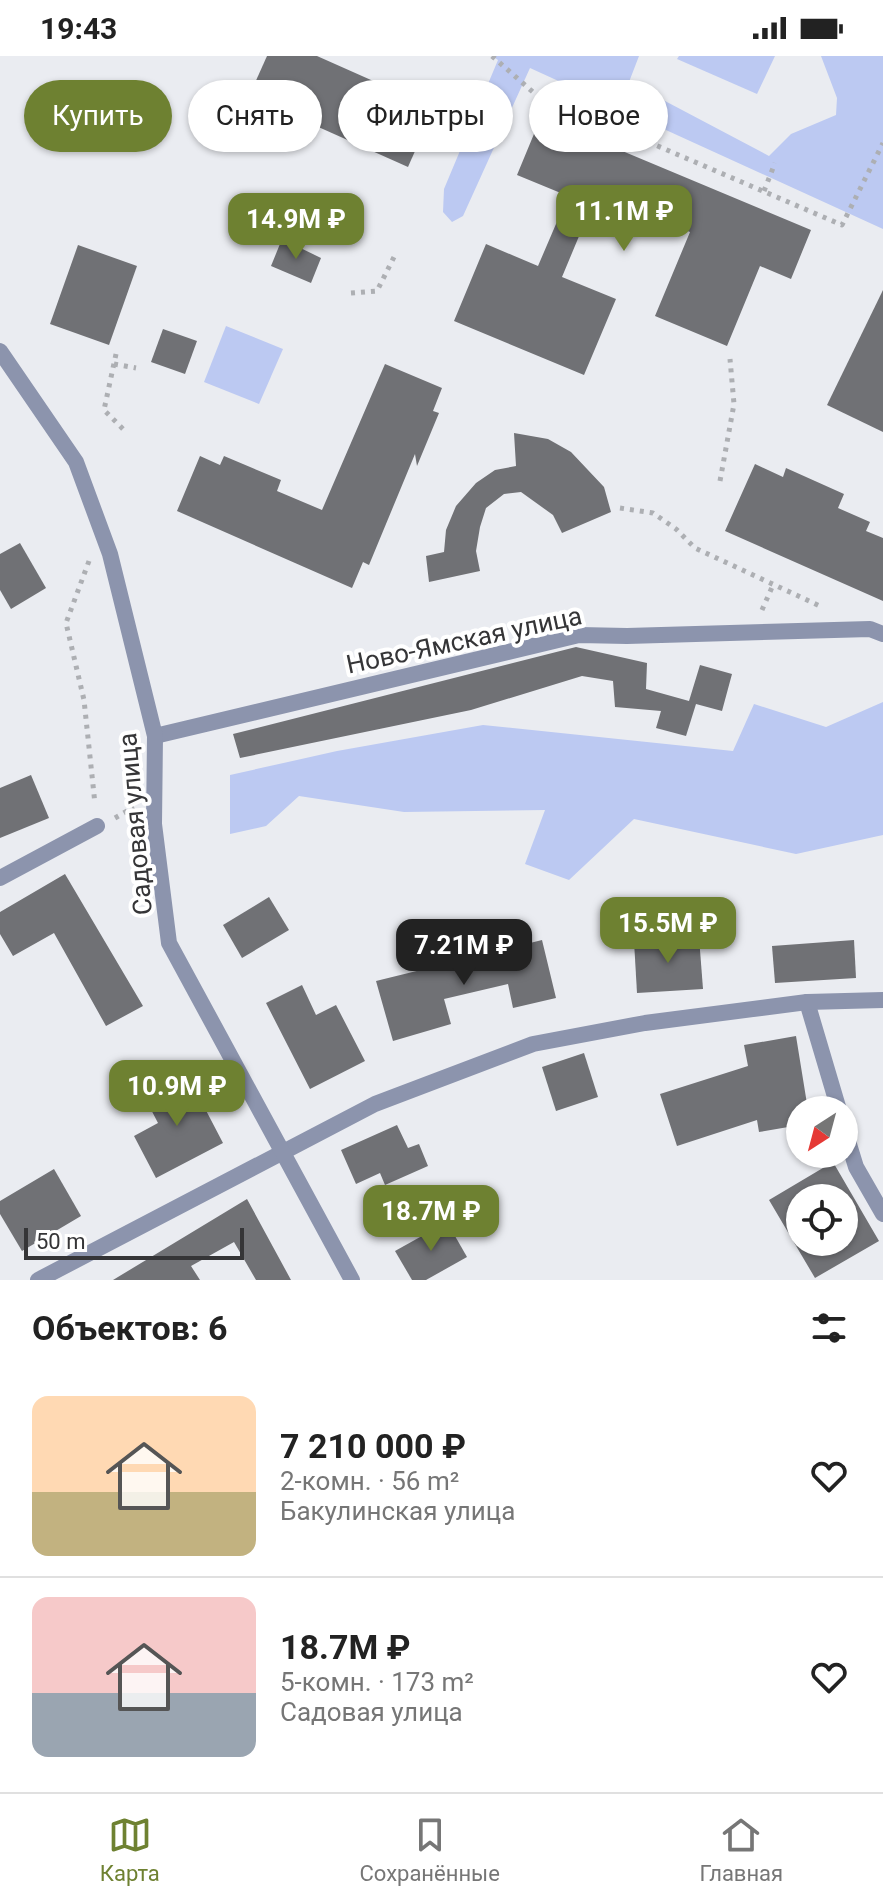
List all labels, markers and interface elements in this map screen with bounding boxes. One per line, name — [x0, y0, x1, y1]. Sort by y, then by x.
text: 19:43 — [40, 11, 117, 46]
chip: Купить — [24, 80, 172, 152]
chip: Снять — [188, 80, 322, 152]
chip: Фильтры — [338, 80, 513, 152]
chip: Новое — [529, 80, 668, 152]
pin: 11.1M ₽ — [550, 185, 698, 253]
pin: 14.9M ₽ — [222, 193, 370, 261]
text: 11.1M ₽ — [574, 196, 674, 226]
text: 14.9M ₽ — [246, 204, 346, 234]
street label: Ново-Ямская улица — [344, 600, 584, 680]
street label: Садовая улица — [112, 732, 158, 916]
pin: 15.5M ₽ — [594, 897, 742, 965]
text: 15.5M ₽ — [618, 908, 718, 938]
pin: 7.21M ₽ — [390, 919, 538, 987]
text: 7.21M ₽ — [414, 930, 514, 960]
pin: 10.9M ₽ — [103, 1060, 251, 1128]
text: 10.9M ₽ — [127, 1071, 227, 1101]
north arrow — [786, 1096, 858, 1168]
map controls — [786, 1096, 858, 1256]
button: locate — [786, 1184, 858, 1256]
pin: 18.7M ₽ — [357, 1185, 505, 1253]
text: 18.7M ₽ — [381, 1196, 481, 1226]
scale bar — [24, 1224, 244, 1260]
text: 50 m — [36, 1229, 85, 1254]
icon: filters — [807, 1306, 851, 1350]
text: Объектов: 6 — [32, 1308, 227, 1348]
text: 7 210 000 ₽ — [280, 1426, 466, 1466]
icon: home — [96, 1428, 192, 1524]
icon: heart — [807, 1454, 851, 1498]
text: 2-комн. · 56 m² — [280, 1466, 459, 1496]
text: Бакулинская улица — [280, 1496, 515, 1526]
text: 18.7M ₽ — [280, 1627, 411, 1667]
icon: home — [96, 1629, 192, 1725]
icon: heart — [807, 1655, 851, 1699]
text: 5-комн. · 173 m² — [280, 1667, 474, 1697]
text: Садовая улица — [280, 1697, 463, 1727]
tab: Карта — [100, 1813, 160, 1886]
tab: Сохранённые — [359, 1813, 500, 1886]
tab: Главная — [700, 1813, 783, 1886]

